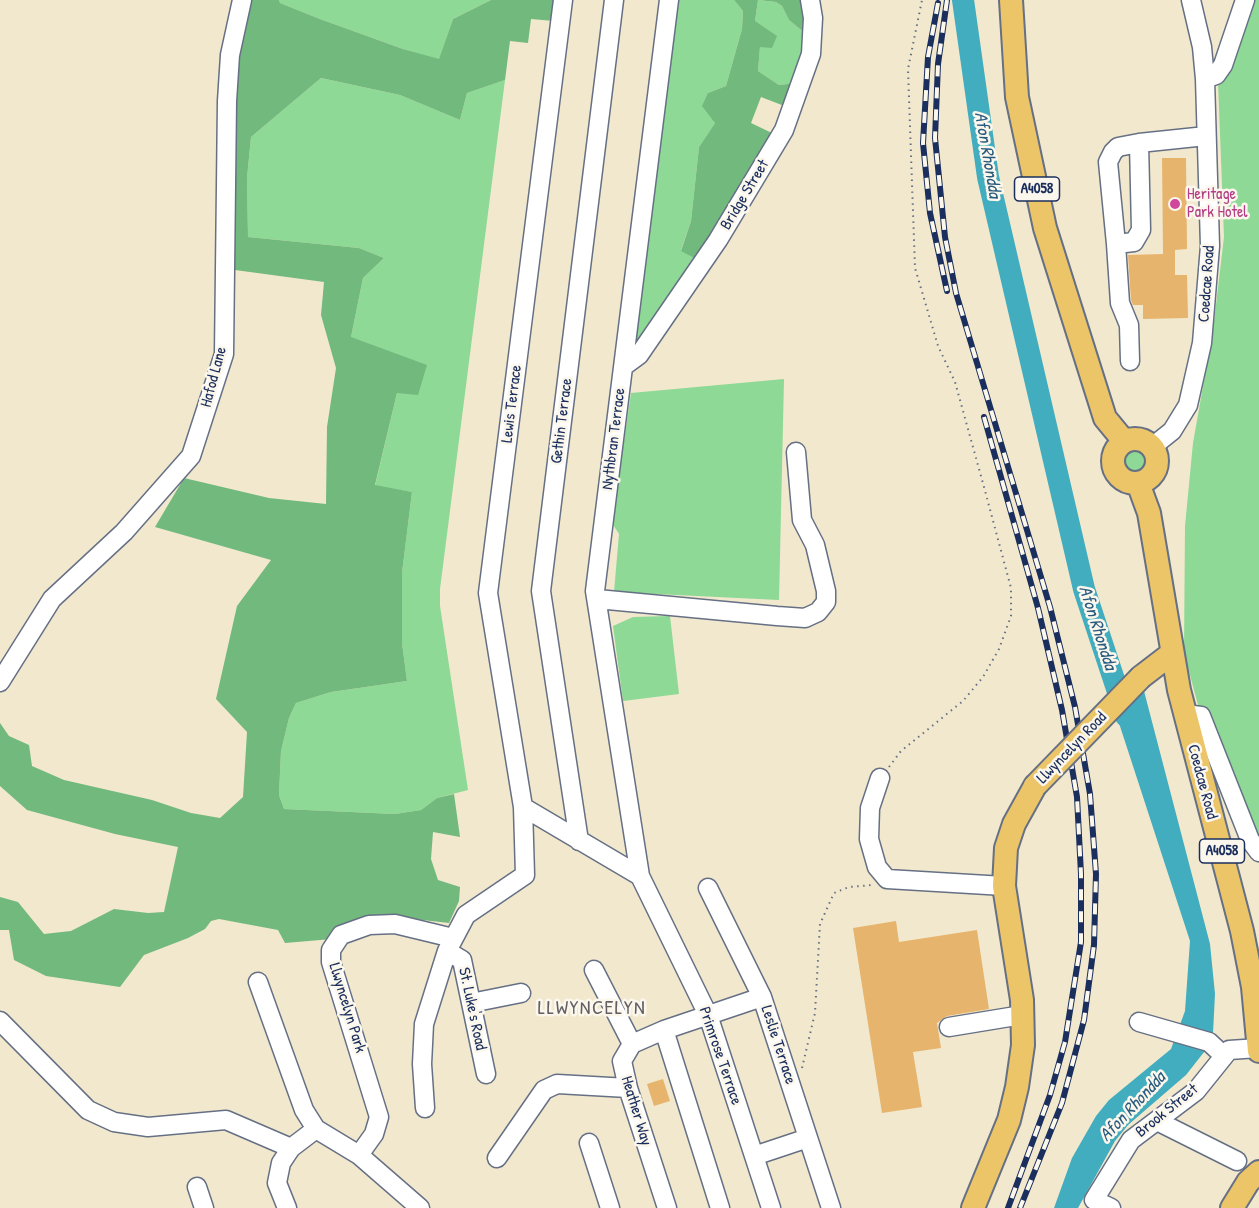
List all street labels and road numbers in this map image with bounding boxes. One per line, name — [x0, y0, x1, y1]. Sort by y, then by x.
street label: Bridge Street — [717, 156, 773, 234]
road number: A4058 — [1014, 177, 1060, 201]
street label: Coedcae Road — [1195, 245, 1219, 323]
street label: Hafod Lane — [197, 345, 231, 409]
street label: Lewis Terrace — [498, 364, 526, 444]
street label: Gethin Terrace — [547, 377, 577, 465]
street label: Nythbran Terrace — [598, 387, 630, 491]
street label: Llwyncelyn Road — [1033, 708, 1111, 788]
street label: Coedcae Road — [1183, 743, 1221, 821]
road number: A4058 — [1200, 839, 1244, 863]
street label: Llwyncelyn Park — [324, 961, 370, 1055]
street label: St. Luke's Road — [454, 966, 490, 1052]
street label: Leslie Terrace — [756, 1003, 800, 1087]
street label: Primrose Terrace — [694, 1005, 746, 1107]
street label: Heather Way — [616, 1074, 656, 1148]
street label: Brook Street — [1132, 1080, 1202, 1142]

